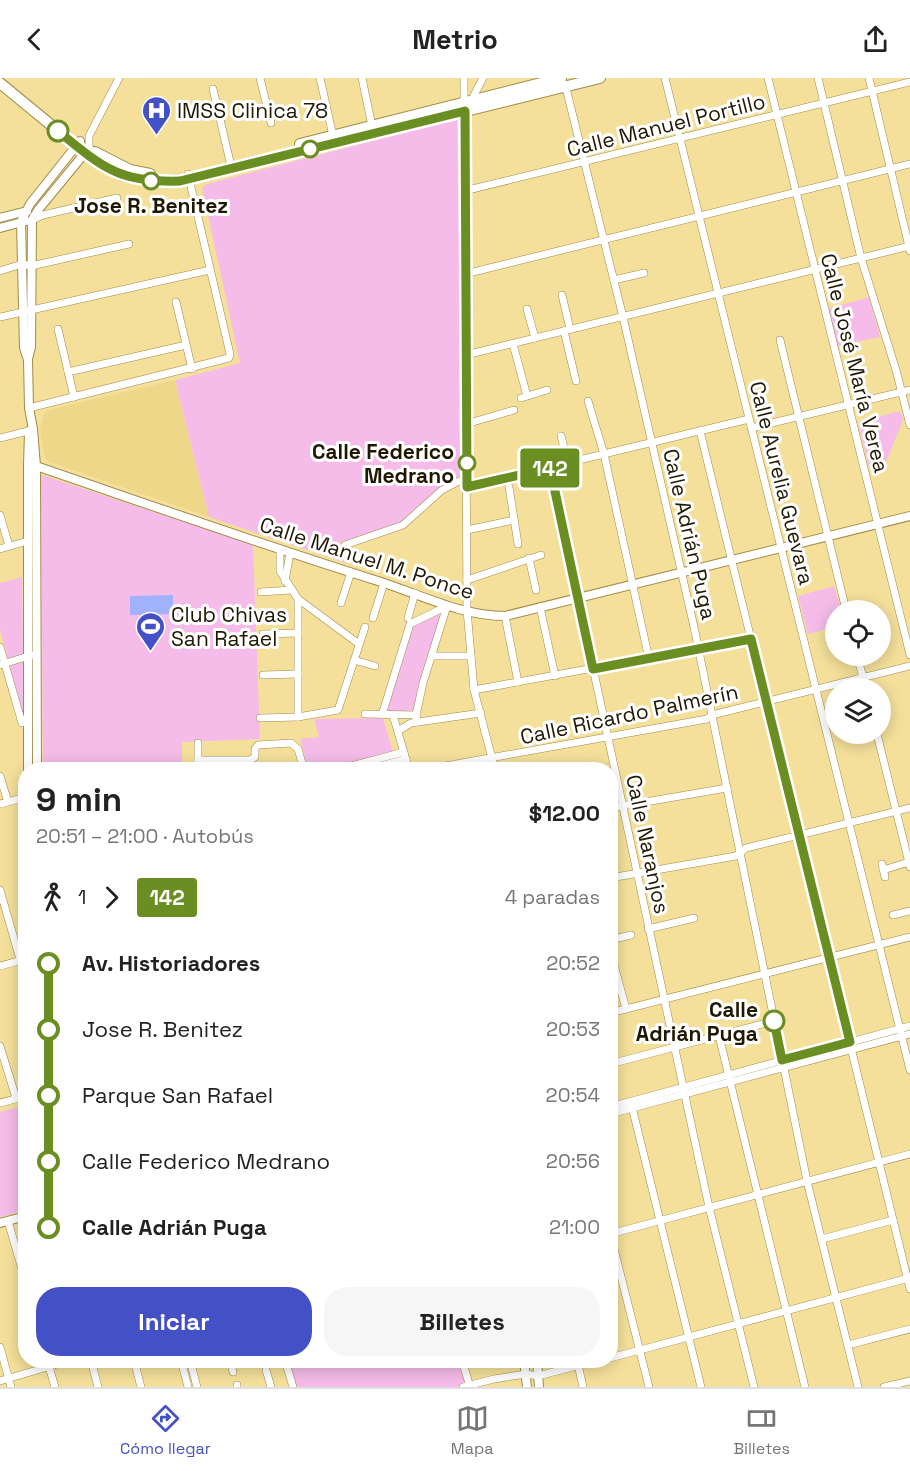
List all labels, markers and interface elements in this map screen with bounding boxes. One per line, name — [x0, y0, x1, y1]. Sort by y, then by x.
text: Metrio — [412, 22, 498, 57]
icon: back — [18, 23, 51, 56]
icon: share — [859, 23, 892, 56]
street label: Calle Manuel Portillo — [564, 87, 768, 163]
hospital icon: IMSS Clinica 78 — [140, 94, 172, 136]
place label: IMSS Clinica 78 — [177, 97, 328, 124]
unlabelled marker — [47, 120, 69, 142]
unlabelled marker — [301, 140, 319, 158]
marker: Jose R. Benitez — [142, 172, 160, 190]
place label: Jose R. Benitez — [74, 192, 228, 219]
street label: Calle José María Verea — [815, 251, 895, 475]
street label: Calle Aurelia Guevara — [744, 379, 820, 587]
place label: Calle Federico Medrano — [312, 438, 454, 489]
street label: Calle Adrián Puga — [657, 446, 723, 622]
line badge: 142 — [516, 448, 584, 488]
marker: Calle Federico Medrano — [458, 454, 476, 472]
text: 142 — [532, 455, 568, 482]
street label: Calle Manuel M. Ponce — [256, 511, 478, 605]
map controls — [825, 600, 891, 744]
button: locate — [825, 600, 891, 666]
place label: Club Chivas San Rafael — [171, 601, 287, 652]
sports icon: Club Chivas San Rafael — [134, 610, 166, 652]
street label: Calle Ricardo Palmerín — [518, 678, 740, 750]
button: layers — [825, 678, 891, 744]
street label: Calle Naranjos — [620, 772, 676, 916]
text: 9 min — [36, 779, 122, 821]
text: $12.00 — [529, 799, 600, 827]
text: 20:51 – 21:00 · Autobús — [36, 823, 254, 849]
icon: walk — [36, 881, 69, 914]
icon: forward — [95, 881, 128, 914]
text: 1 — [78, 884, 86, 910]
text: 142 — [149, 884, 185, 911]
text: 4 paradas — [505, 884, 600, 910]
text: Av. Historiadores — [82, 949, 260, 977]
text: 20:52 — [546, 950, 600, 976]
place label: Calle Adrián Puga — [636, 996, 758, 1047]
marker: Calle Adrián Puga — [763, 1010, 785, 1032]
text: Jose R. Benitez — [82, 1015, 243, 1043]
text: 20:53 — [546, 1016, 600, 1042]
text: Parque San Rafael — [82, 1081, 273, 1109]
text: 20:54 — [546, 1082, 600, 1108]
text: Calle Federico Medrano — [82, 1147, 330, 1175]
text: 20:56 — [546, 1148, 600, 1174]
text: Calle Adrián Puga — [82, 1213, 267, 1241]
text: 21:00 — [549, 1214, 600, 1240]
button: Iniciar — [36, 1287, 312, 1356]
button: Billetes — [324, 1287, 600, 1356]
tab: Cómo llegar — [120, 1402, 211, 1459]
tab: Mapa — [451, 1402, 493, 1459]
tab: Billetes — [733, 1402, 790, 1459]

